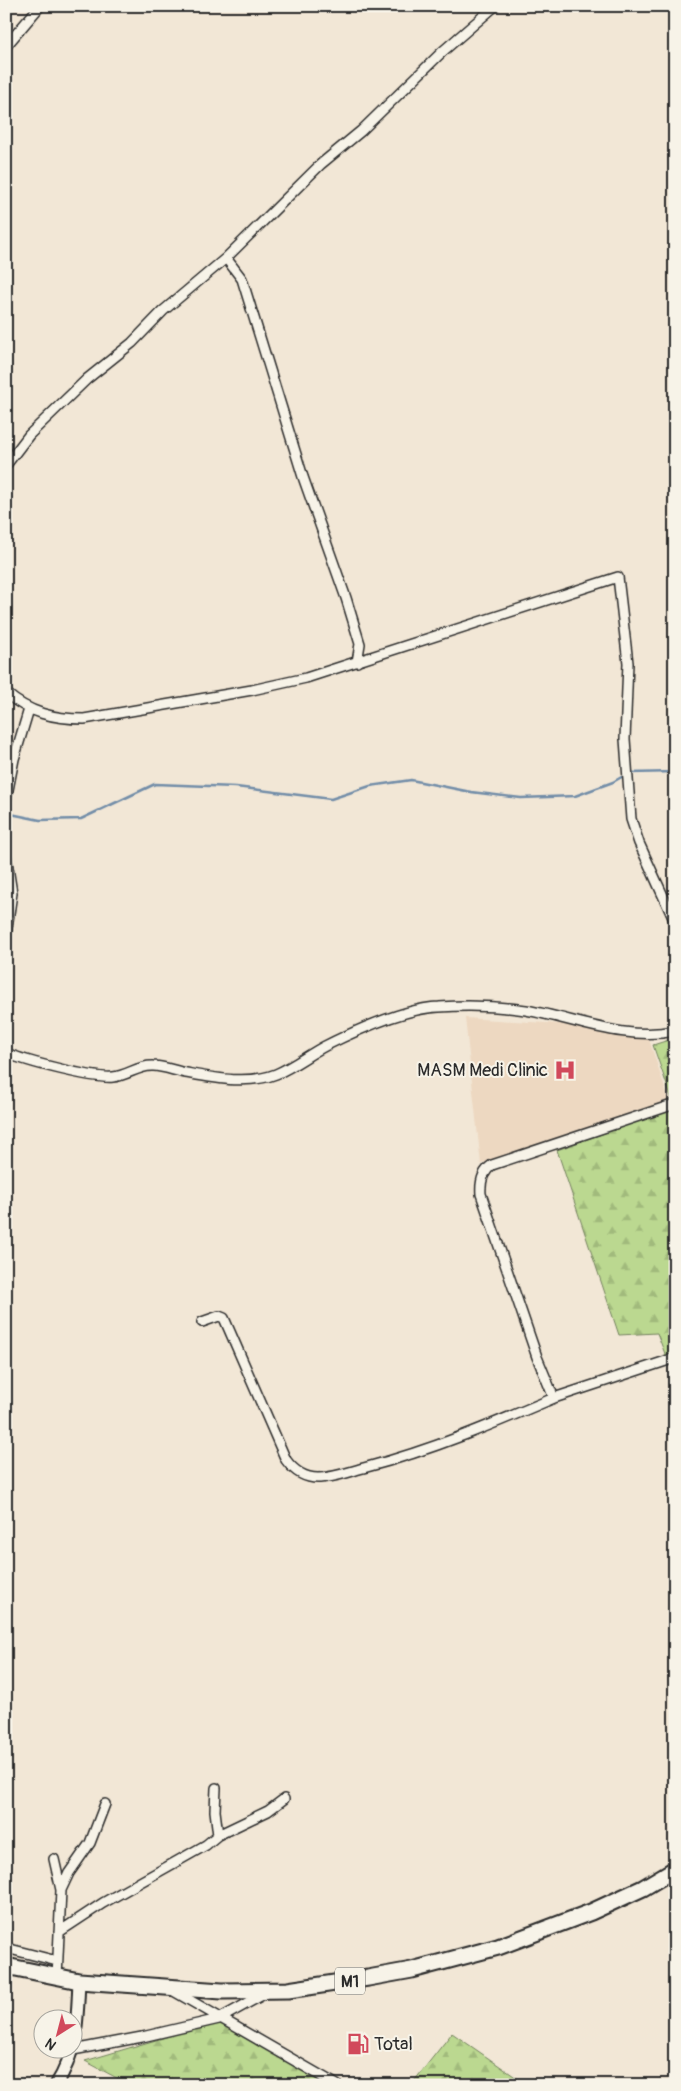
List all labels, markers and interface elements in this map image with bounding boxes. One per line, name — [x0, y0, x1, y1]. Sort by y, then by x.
hospital icon: MASM Medi Clinic — [552, 1057, 578, 1083]
place label: MASM Medi Clinic — [417, 1059, 548, 1082]
road number: M1 — [335, 1968, 365, 1994]
north arrow — [32, 2008, 82, 2058]
fuel station icon: Total — [345, 2031, 371, 2057]
place label: Total — [374, 2033, 413, 2056]
text: N — [42, 2034, 59, 2054]

